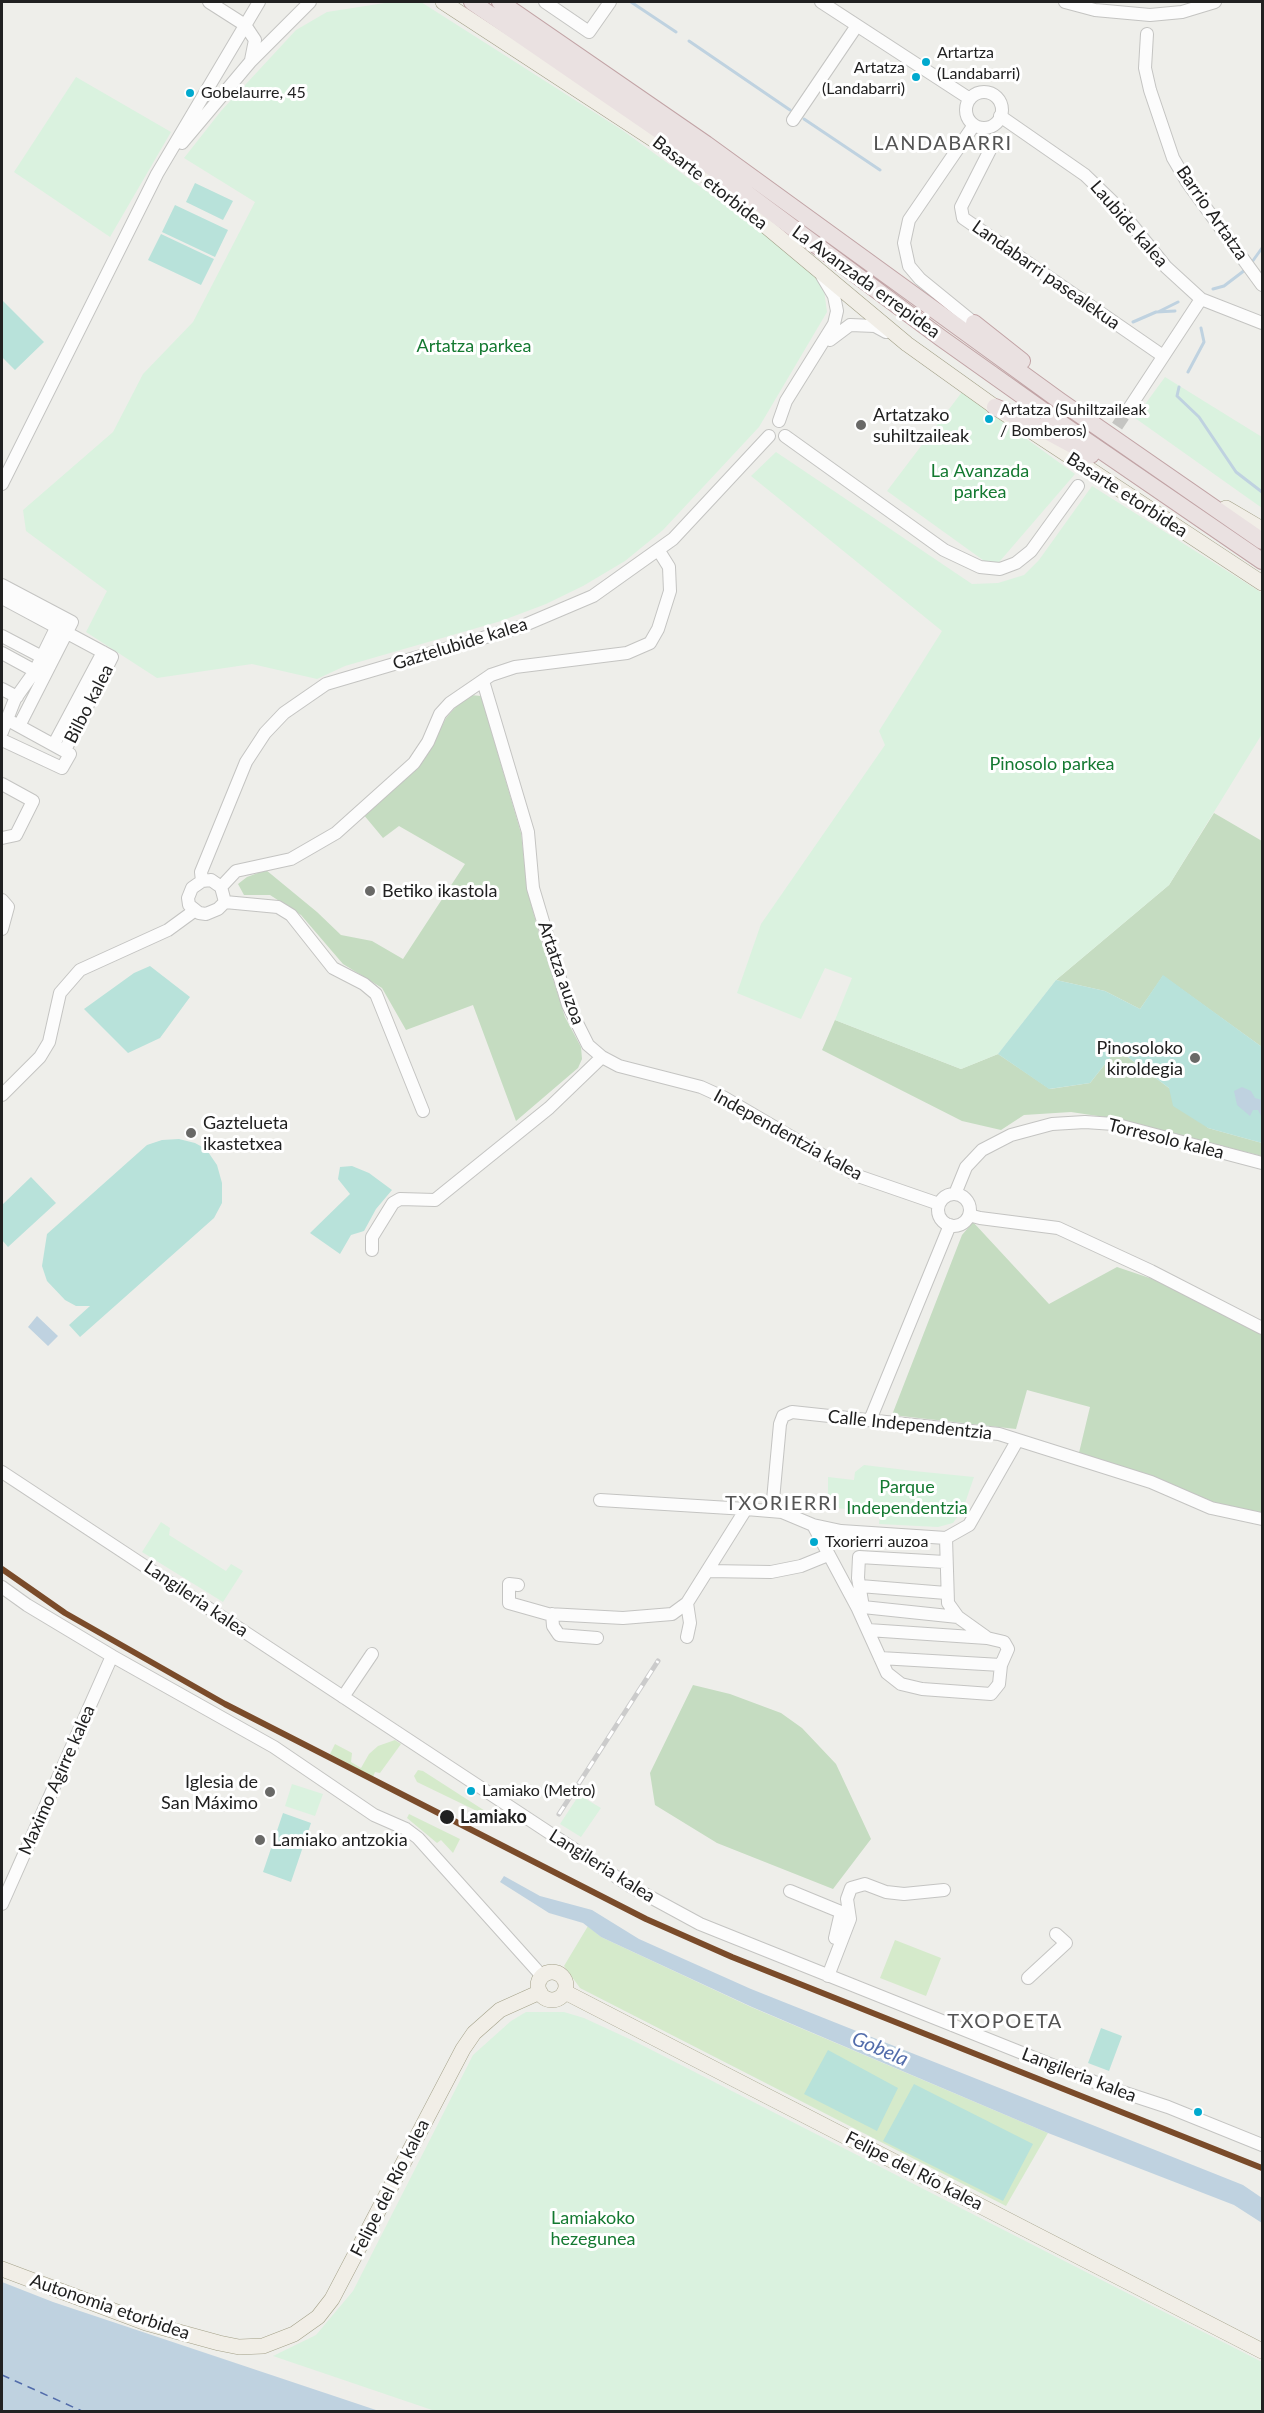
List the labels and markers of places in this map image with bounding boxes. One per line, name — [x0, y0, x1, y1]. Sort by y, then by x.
place label: Artartza (Landabarri) — [937, 43, 1020, 81]
marker: Artartza (Landabarri) — [920, 56, 932, 68]
place label: Artatza (Landabarri) — [822, 58, 905, 96]
marker: Artatza (Landabarri) — [910, 71, 922, 83]
place label: Gobelaurre, 45 — [201, 83, 306, 103]
marker: Gobelaurre, 45 — [184, 87, 196, 99]
place label: Artatza (Suhiltzaileak / Bomberos) — [1000, 400, 1147, 438]
place label: Artatzako suhiltzaileak — [873, 404, 969, 446]
marker: Artatza (Suhiltzaileak / Bomberos) — [983, 413, 995, 425]
marker: Artatzako suhiltzaileak — [854, 418, 868, 432]
place label: Betiko ikastola — [382, 880, 497, 902]
marker: Betiko ikastola — [363, 884, 377, 898]
place label: Pinosoloko kiroldegia — [1096, 1037, 1183, 1080]
marker: Pinosoloko kiroldegia — [1188, 1051, 1202, 1065]
place label: Gaztelueta ikastetxea — [203, 1112, 288, 1154]
marker: Gaztelueta ikastetxea — [184, 1126, 198, 1140]
place label: Txorierri auzoa — [825, 1532, 928, 1552]
marker: Txorierri auzoa — [808, 1536, 820, 1548]
place label: Iglesia de San Máximo — [161, 1771, 258, 1814]
place label: Lamiako (Metro) — [482, 1781, 595, 1801]
marker: Iglesia de San Máximo — [263, 1785, 277, 1799]
marker: Lamiako (Metro) — [465, 1785, 477, 1797]
place label: Lamiako — [460, 1806, 527, 1828]
marker: Lamiako — [438, 1808, 456, 1826]
place label: Lamiako antzokia — [272, 1829, 408, 1851]
marker: Lamiako antzokia — [253, 1833, 267, 1847]
unlabelled marker — [1192, 2106, 1204, 2118]

